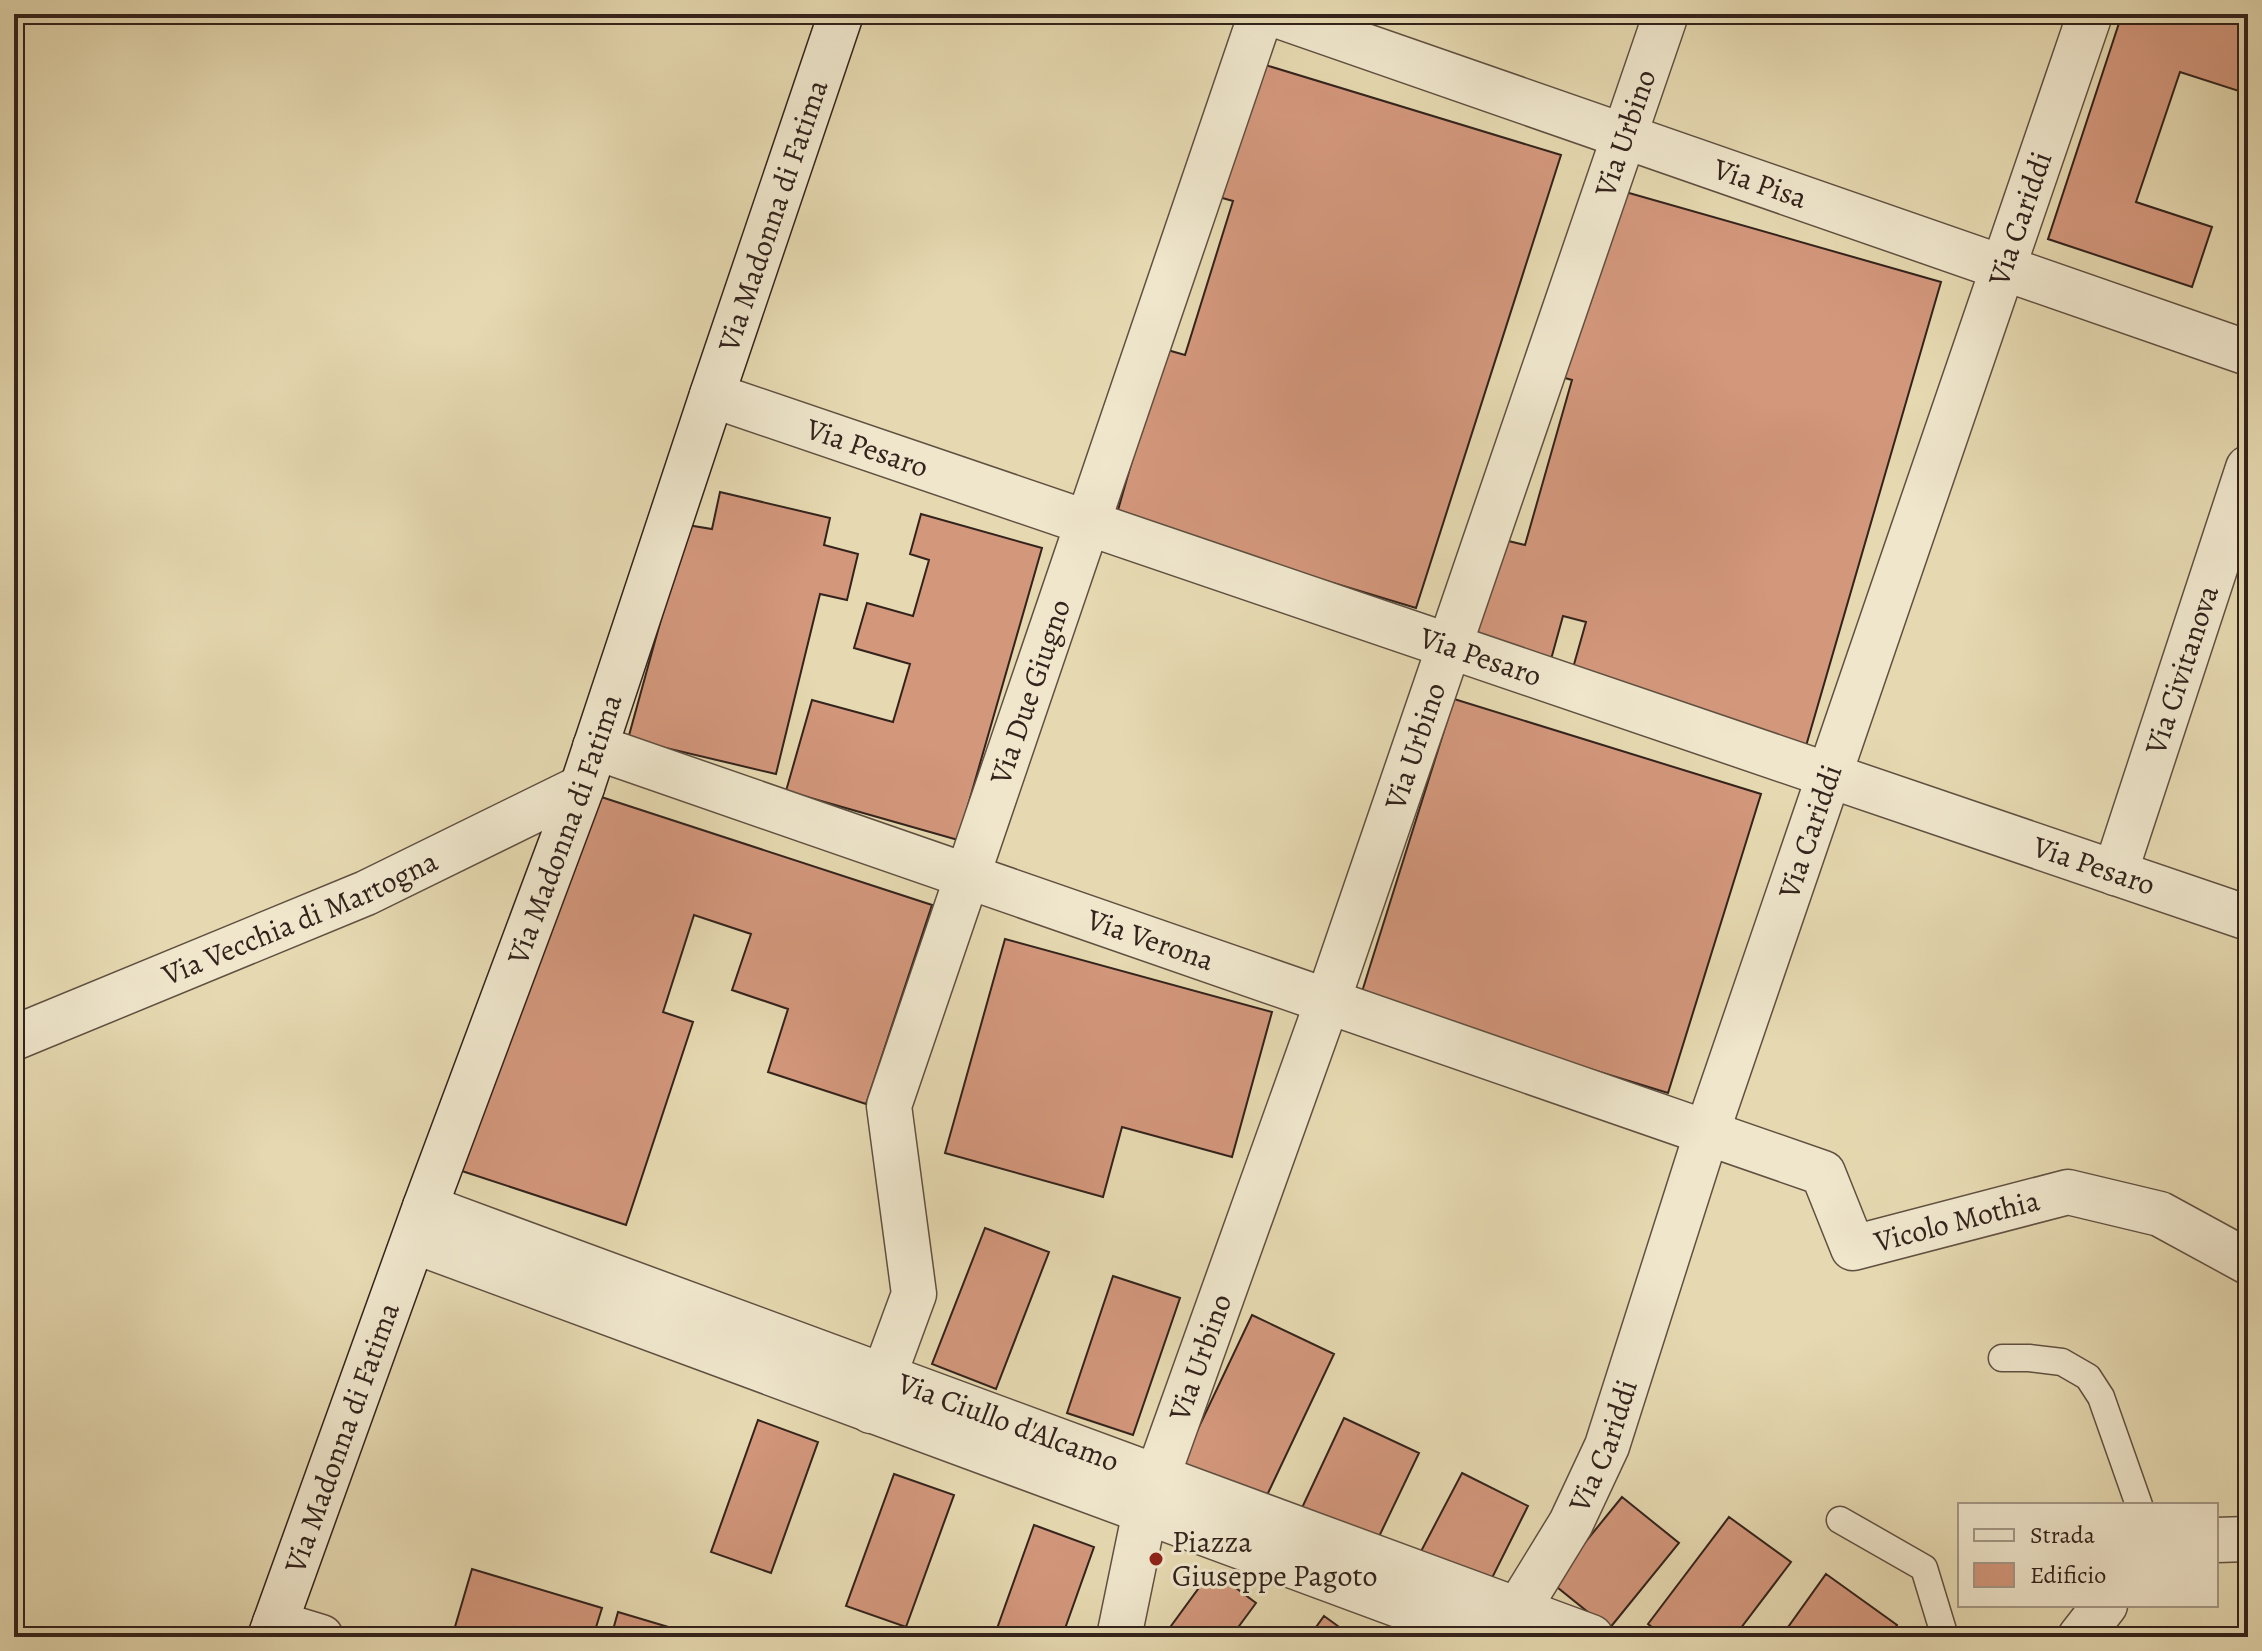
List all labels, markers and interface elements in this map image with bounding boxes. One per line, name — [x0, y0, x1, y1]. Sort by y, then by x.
street label: Via Urbino — [1585, 64, 1666, 203]
street label: Via Madonna di Fatima — [708, 74, 837, 358]
street label: Via Cariddi — [1978, 146, 2061, 292]
street label: Via Pisa — [1707, 148, 1812, 218]
street label: Via Pesaro — [800, 408, 934, 487]
street label: Via Civitanova — [2135, 580, 2228, 760]
street label: Via Due Giugno — [980, 594, 1080, 790]
street label: Via Pesaro — [1413, 617, 1547, 696]
street label: Via Urbino — [1374, 677, 1455, 816]
street label: Via Madonna di Fatima — [497, 689, 631, 971]
street label: Via Cariddi — [1768, 759, 1851, 905]
street label: Via Pesaro — [2027, 826, 2160, 905]
street label: Via Vecchia di Martogna — [155, 841, 444, 995]
street label: Via Verona — [1081, 899, 1219, 980]
street label: Vicolo Mothia — [1869, 1180, 2044, 1262]
street label: Via Urbino — [1159, 1288, 1241, 1427]
street label: Via Madonna di Fatima — [275, 1297, 409, 1579]
street label: Via Ciullo d'Alcamo — [891, 1363, 1125, 1481]
street label: Via Cariddi — [1559, 1374, 1647, 1519]
legend — [1958, 1503, 2218, 1607]
text: Strada — [2030, 1519, 2096, 1551]
place label: Piazza Giuseppe Pagoto — [1172, 1522, 1377, 1596]
marker: Piazza Giuseppe Pagoto — [1147, 1550, 1165, 1568]
text: Edificio — [2030, 1559, 2106, 1591]

